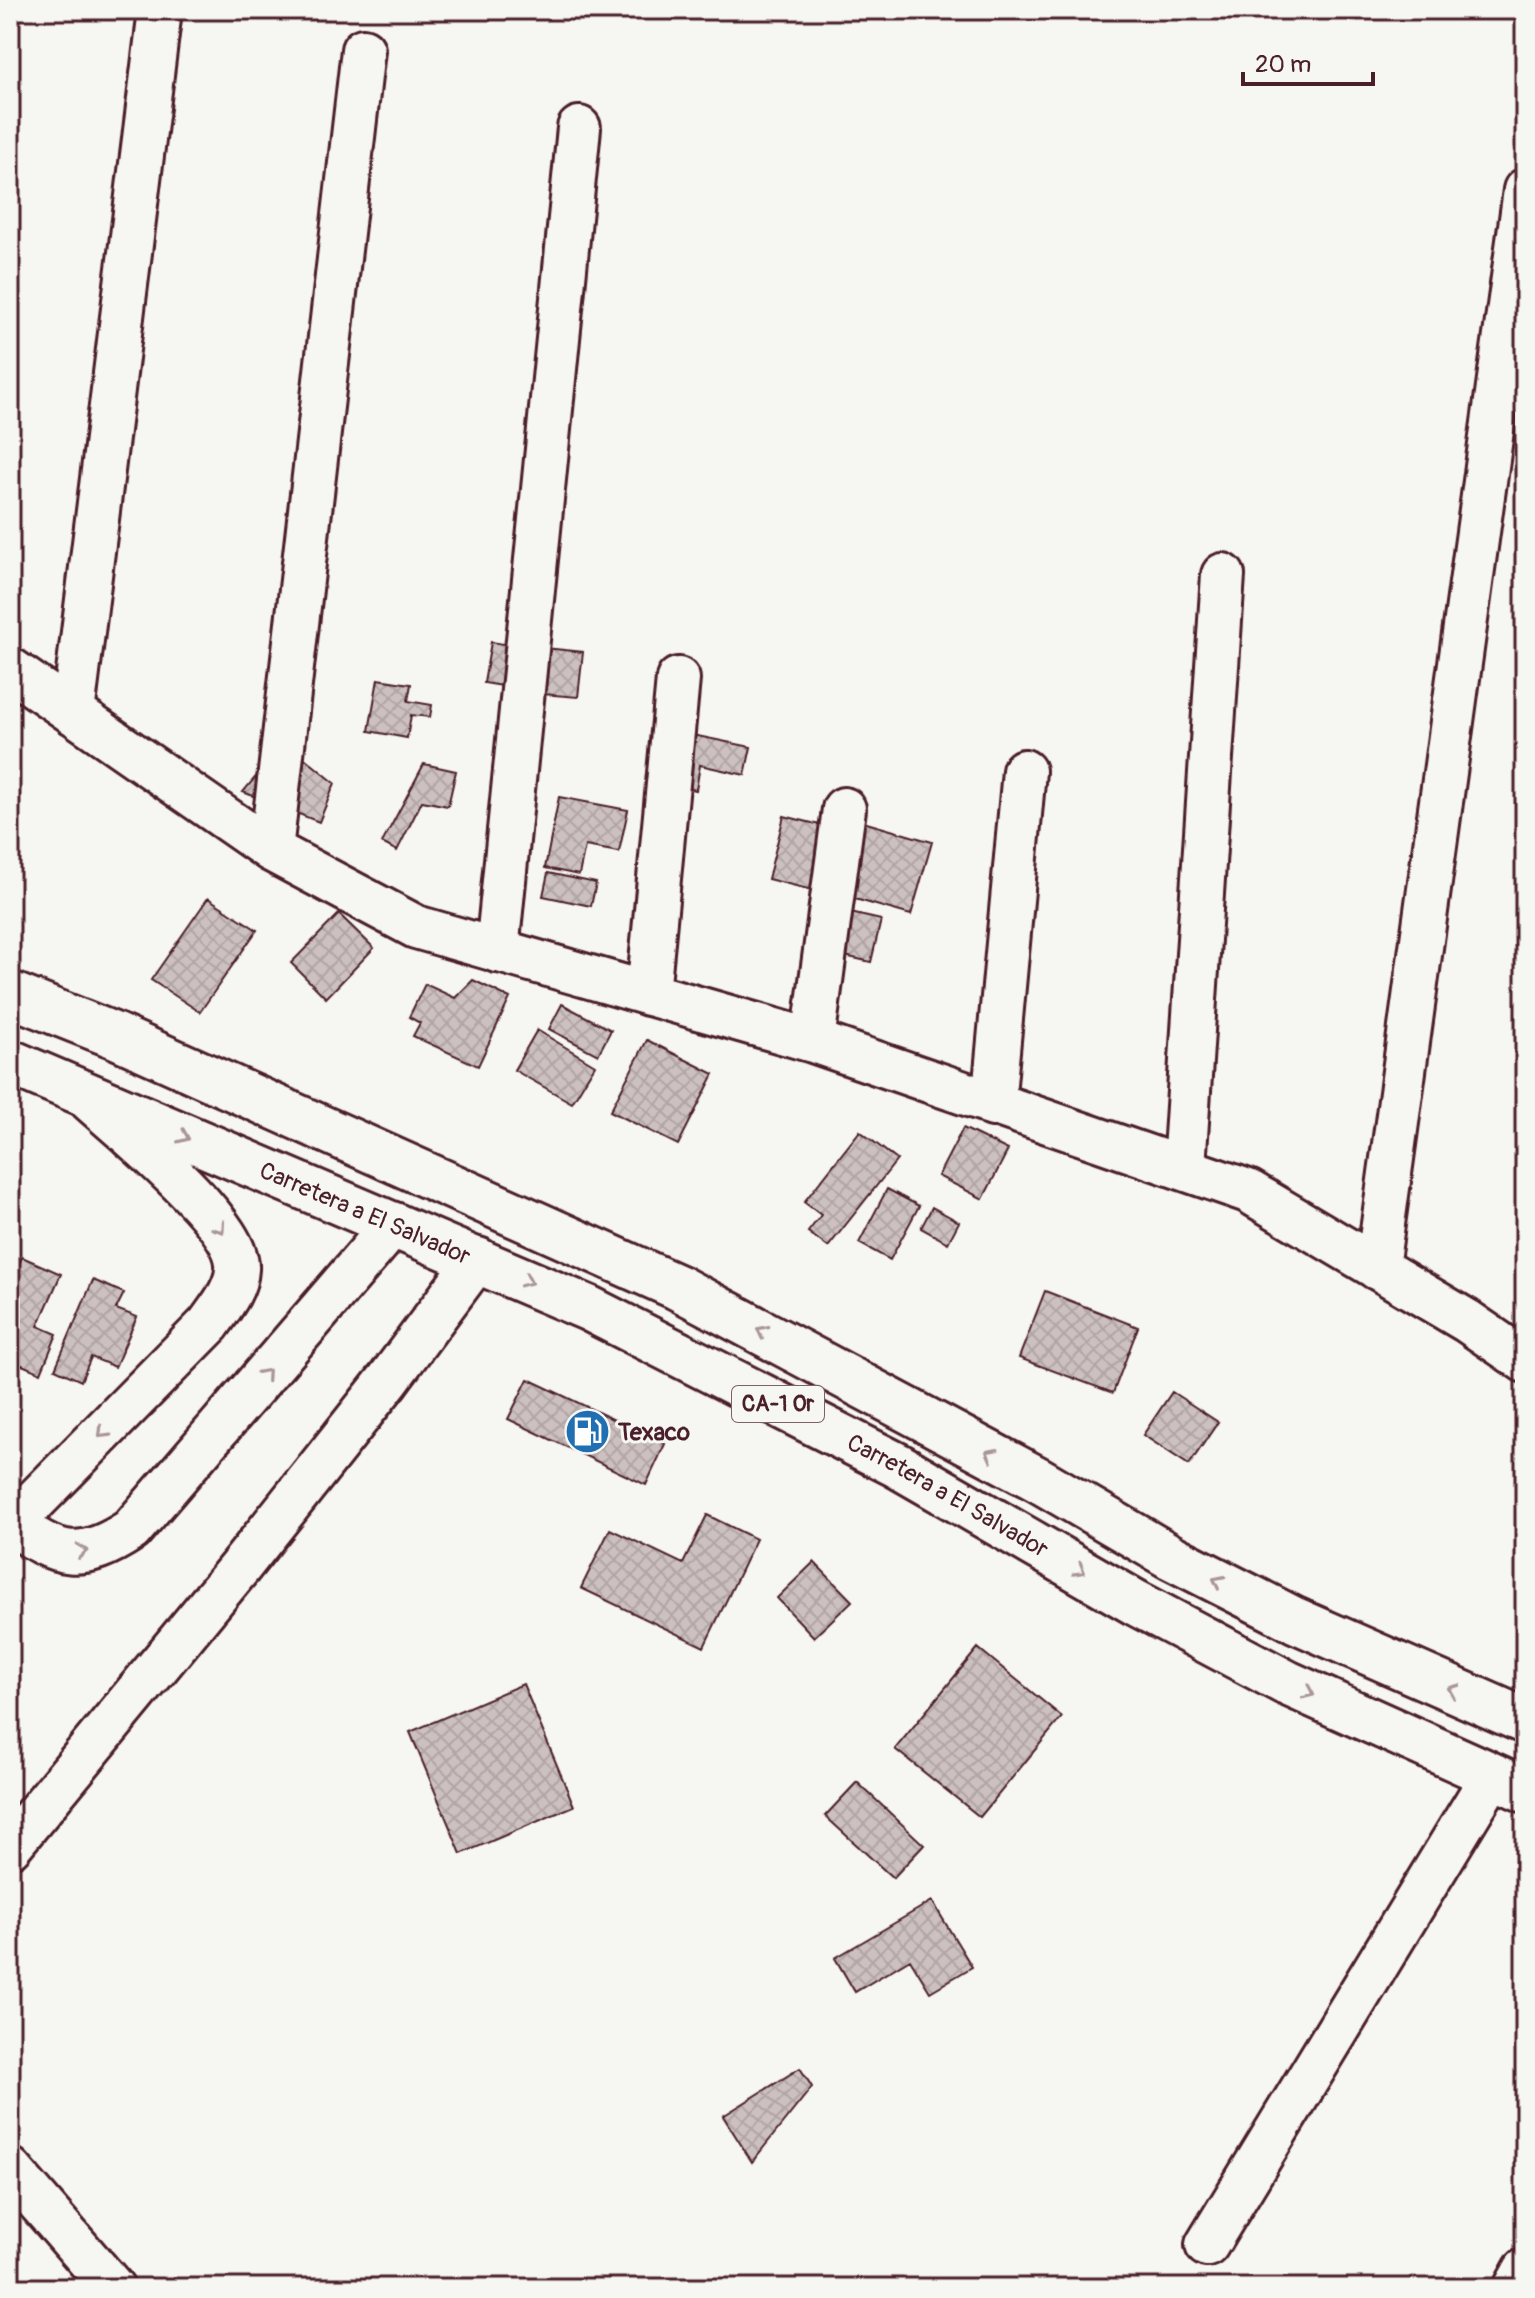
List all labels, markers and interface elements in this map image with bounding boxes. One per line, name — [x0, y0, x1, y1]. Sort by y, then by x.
scale bar — [1243, 36, 1373, 86]
text: 20 m — [1255, 50, 1311, 79]
one-way arrow — [176, 1127, 190, 1144]
street label: Carretera a El Salvador — [255, 1155, 475, 1271]
one-way arrow — [210, 1220, 225, 1234]
one-way arrow — [519, 1271, 534, 1287]
one-way arrow — [755, 1325, 770, 1340]
one-way arrow — [255, 1369, 270, 1383]
road number: CA-1 Or — [732, 1386, 824, 1422]
fuel station icon: Texaco — [563, 1408, 611, 1456]
place label: Texaco — [617, 1418, 690, 1447]
one-way arrow — [98, 1424, 112, 1438]
street label: Carretera a El Salvador — [842, 1428, 1054, 1564]
one-way arrow — [985, 1448, 999, 1463]
one-way arrow — [76, 1543, 89, 1560]
one-way arrow — [1071, 1561, 1086, 1576]
one-way arrow — [1211, 1575, 1226, 1590]
one-way arrow — [1301, 1683, 1315, 1699]
one-way arrow — [1447, 1684, 1462, 1700]

